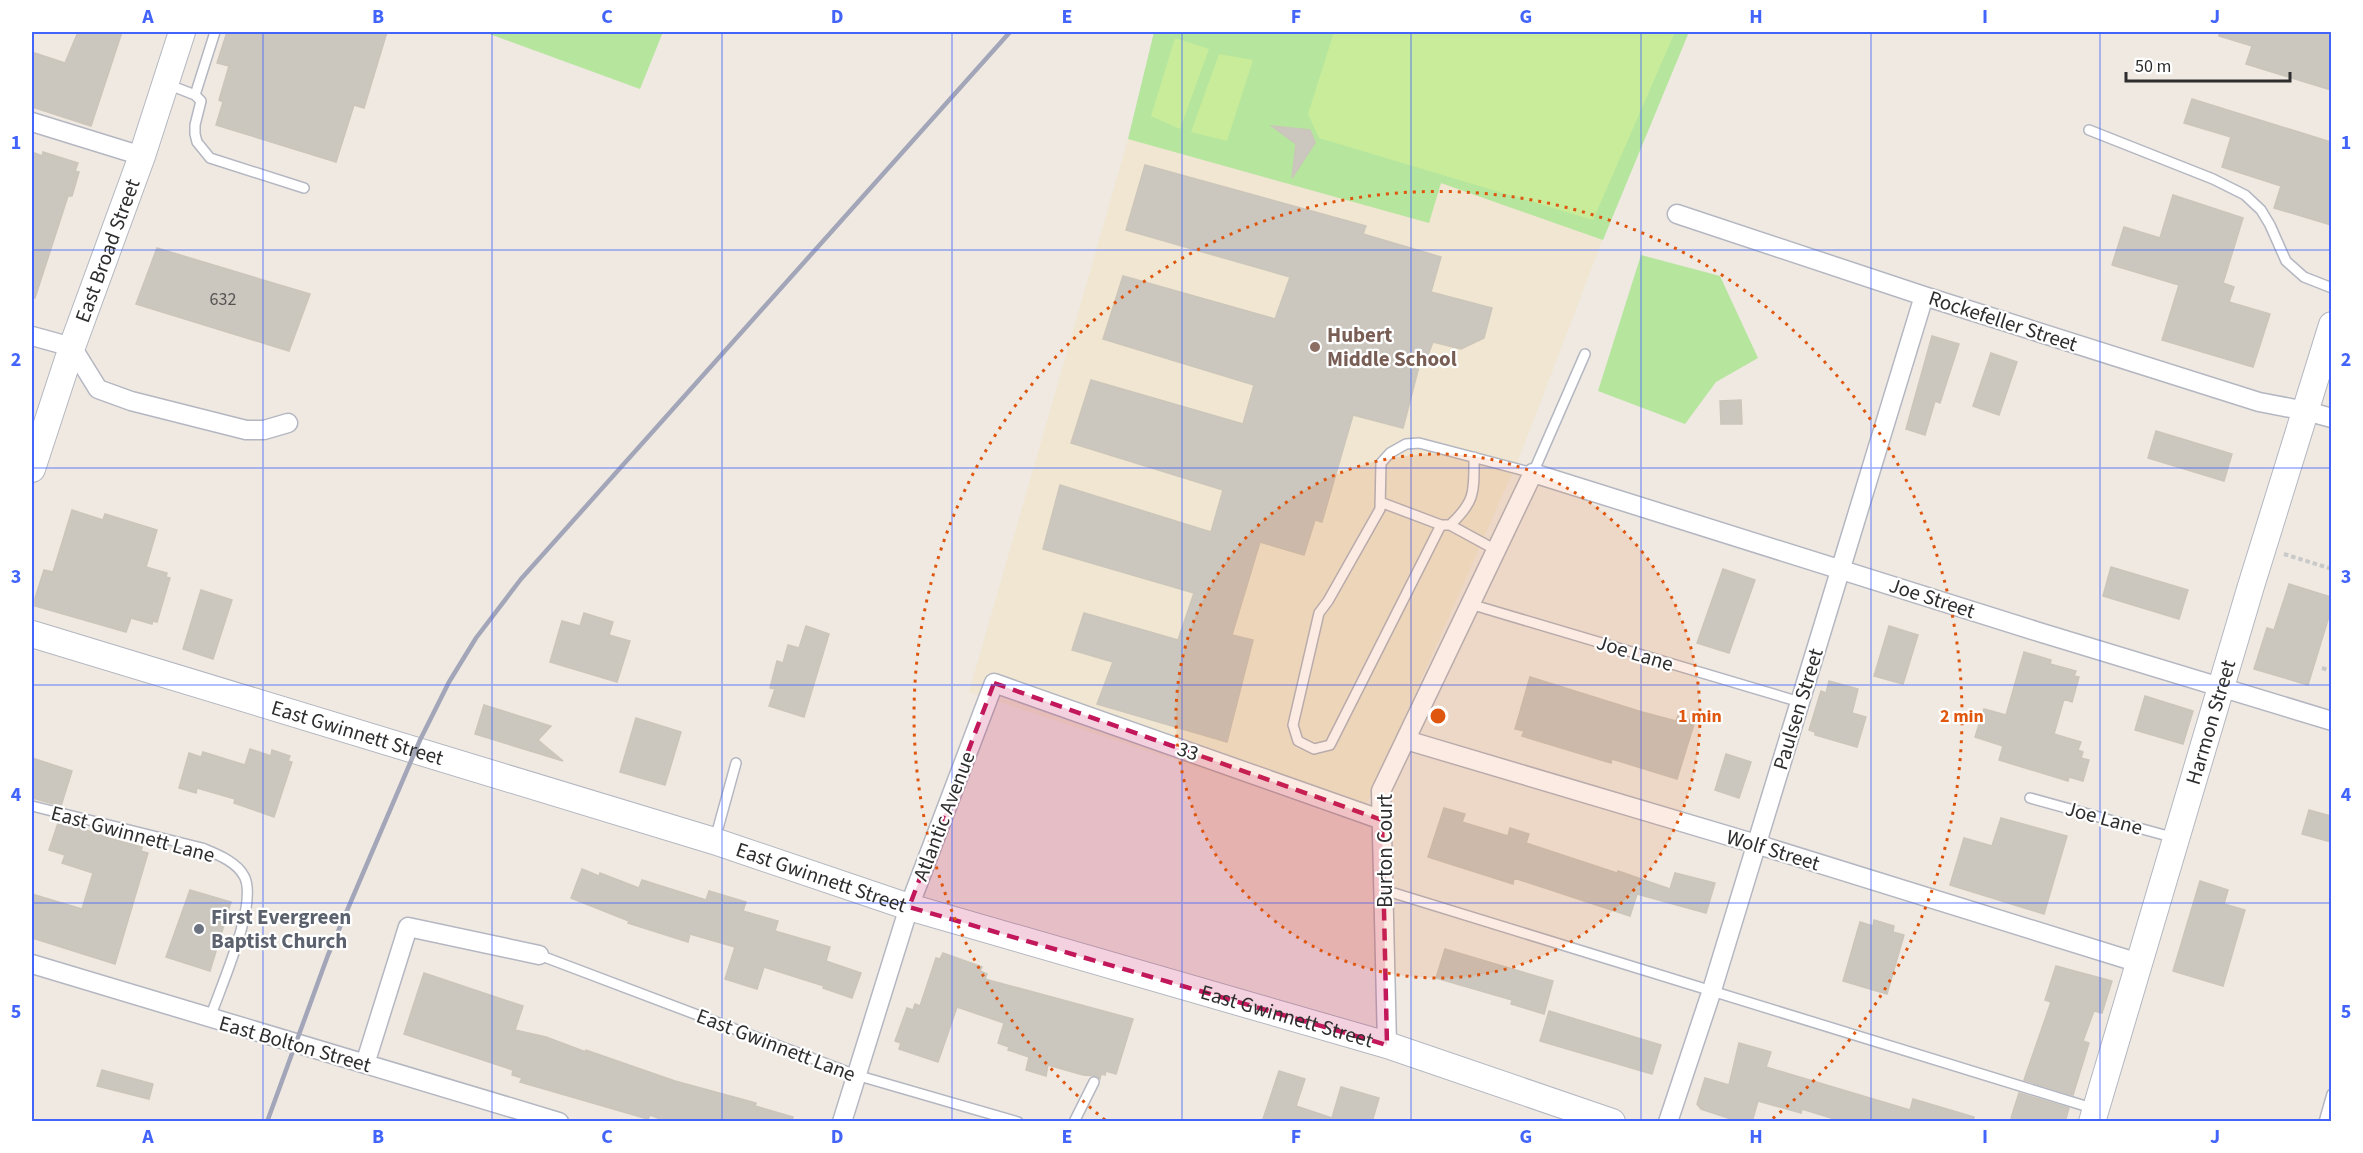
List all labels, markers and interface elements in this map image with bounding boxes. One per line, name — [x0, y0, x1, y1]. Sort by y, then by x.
text: A — [141, 3, 154, 31]
text: B — [372, 3, 384, 31]
text: C — [601, 3, 613, 31]
text: D — [831, 3, 843, 31]
text: E — [1062, 3, 1072, 31]
text: F — [1291, 3, 1301, 31]
text: G — [1520, 3, 1532, 31]
text: H — [1749, 3, 1763, 31]
text: I — [1982, 3, 1988, 31]
text: J — [2210, 3, 2220, 31]
scale bar — [2126, 45, 2290, 83]
text: 50 m — [2135, 54, 2171, 79]
text: 1 — [11, 129, 21, 157]
text: 1 — [2341, 129, 2351, 157]
street label: East Broad Street — [67, 175, 147, 327]
street label: Rockefeller Street — [1925, 283, 2081, 359]
house number: 632 — [210, 287, 236, 312]
place label: Hubert Middle School — [1327, 320, 1457, 374]
marker: Hubert Middle School — [1308, 340, 1322, 354]
text: 2 — [11, 346, 21, 374]
text: 2 — [2341, 346, 2351, 374]
text: 3 — [11, 563, 21, 591]
text: 3 — [2341, 563, 2351, 591]
street label: Joe Street — [1885, 570, 1979, 626]
street label: Joe Lane — [1593, 627, 1677, 679]
street label: Paulsen Street — [1765, 644, 1831, 774]
street label: Harmon Street — [2178, 656, 2243, 788]
street label: East Gwinnett Street — [268, 692, 447, 773]
text: 1 min — [1678, 704, 1722, 729]
text: 2 min — [1940, 704, 1984, 729]
centre of rings — [1428, 706, 1448, 726]
street label: 33 — [1173, 733, 1203, 769]
street label: Atlantic Avenue — [906, 747, 982, 885]
text: 4 — [11, 781, 22, 809]
text: 4 — [2341, 781, 2352, 809]
street label: Joe Lane — [2062, 793, 2146, 843]
street label: Burton Court — [1370, 794, 1400, 908]
street label: East Gwinnett Lane — [48, 798, 218, 870]
street label: Wolf Street — [1723, 822, 1823, 878]
street label: East Gwinnett Street — [732, 834, 911, 920]
place label: First Evergreen Baptist Church — [211, 902, 351, 956]
marker: First Evergreen Baptist Church — [192, 922, 206, 936]
street label: East Gwinnett Street — [1197, 977, 1377, 1055]
text: 5 — [11, 998, 21, 1026]
text: 5 — [2341, 998, 2351, 1026]
street label: East Gwinnett Lane — [692, 1001, 860, 1089]
street label: East Bolton Street — [215, 1008, 375, 1080]
text: A — [141, 1123, 154, 1151]
text: B — [372, 1123, 384, 1151]
text: C — [601, 1123, 613, 1151]
text: D — [831, 1123, 843, 1151]
text: E — [1062, 1123, 1072, 1151]
text: F — [1291, 1123, 1301, 1151]
text: G — [1520, 1123, 1532, 1151]
text: H — [1749, 1123, 1763, 1151]
text: I — [1982, 1123, 1988, 1151]
text: J — [2210, 1123, 2220, 1151]

